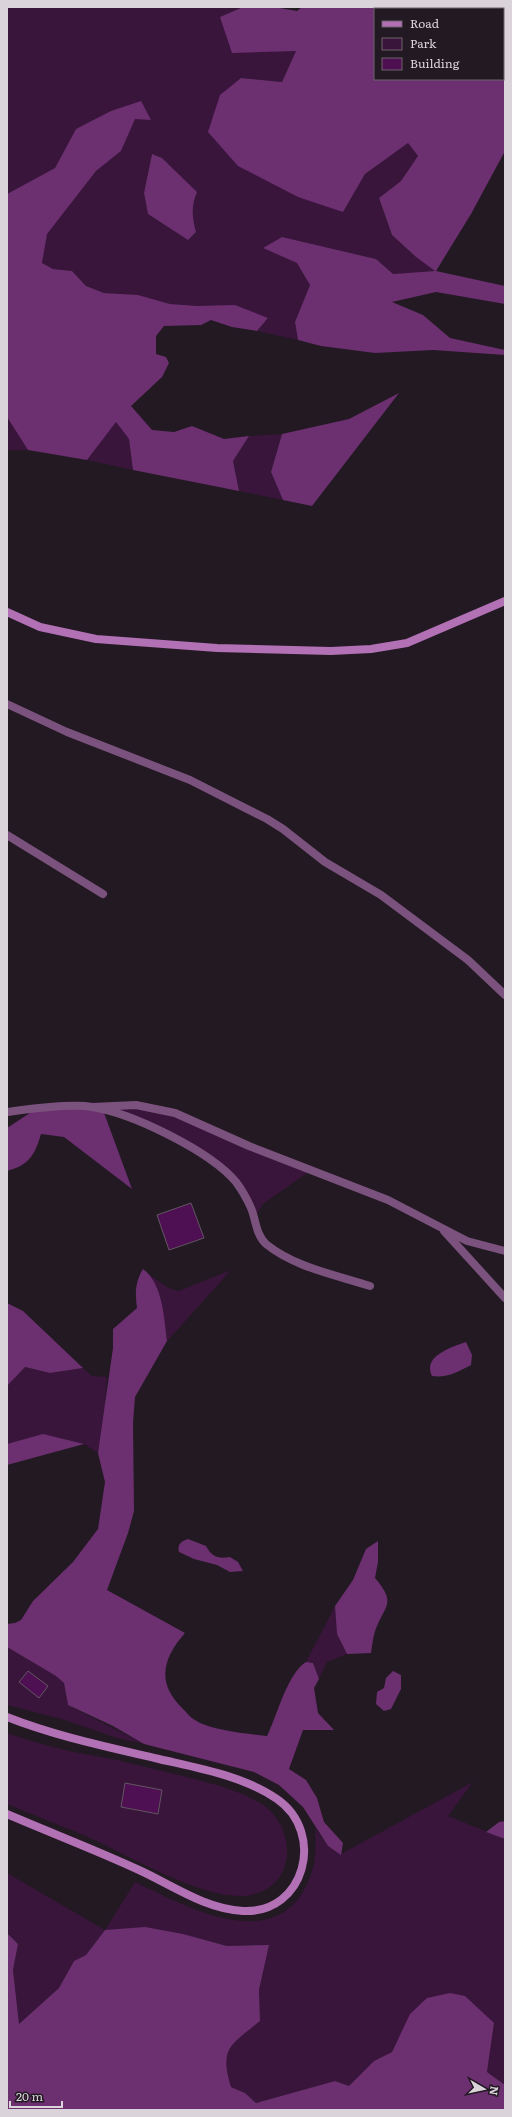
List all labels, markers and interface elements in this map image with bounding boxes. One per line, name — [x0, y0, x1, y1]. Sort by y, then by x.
legend — [374, 8, 504, 80]
text: Road — [410, 14, 440, 32]
text: Park — [410, 34, 437, 52]
text: Building — [410, 54, 460, 72]
north arrow — [464, 2069, 504, 2109]
scale bar — [10, 2083, 62, 2109]
text: N — [486, 2085, 503, 2097]
text: 20 m — [16, 2087, 43, 2105]

